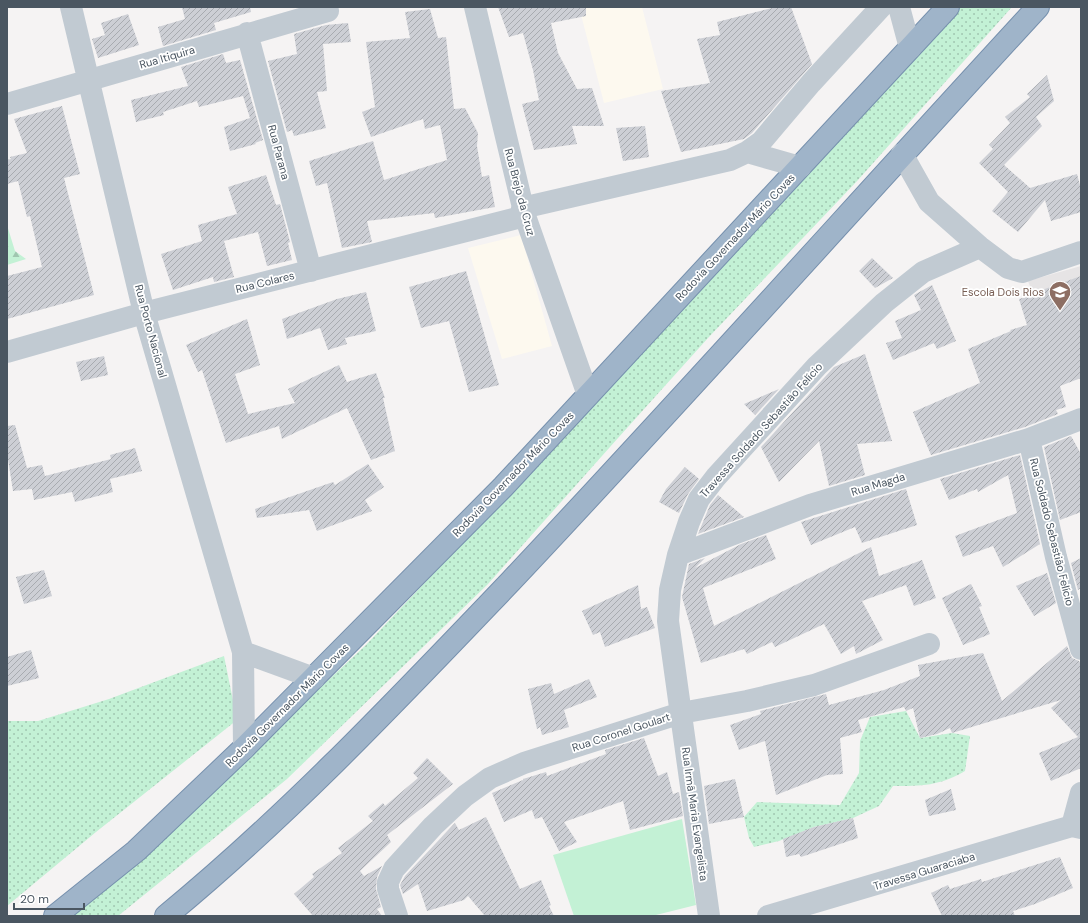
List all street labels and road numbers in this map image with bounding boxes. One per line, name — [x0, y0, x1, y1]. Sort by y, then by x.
street label: Rua Itiquira — [138, 42, 196, 72]
street label: Rua Parana — [265, 123, 293, 181]
street label: Rua Brejo da Cruz — [502, 147, 538, 237]
street label: Rodovia Governador Mário Covas — [672, 170, 798, 304]
street label: Rua Colares — [234, 268, 296, 296]
street label: Rua Porto Nacional — [132, 283, 170, 379]
street label: Travessa Soldado Sebastião Felício — [697, 360, 825, 500]
street label: Rodovia Governador Mário Covas — [449, 408, 577, 540]
street label: Rua Soldado Sebastião Felício — [1027, 457, 1077, 607]
street label: Rua Magda — [849, 469, 907, 499]
street label: Rodovia Governador Mário Covas — [222, 640, 352, 770]
street label: Rua Coronel Goulart — [570, 710, 672, 754]
street label: Rua Irmã Maria Evangelista — [679, 746, 711, 882]
street label: Travessa Guaraciaba — [871, 849, 977, 893]

